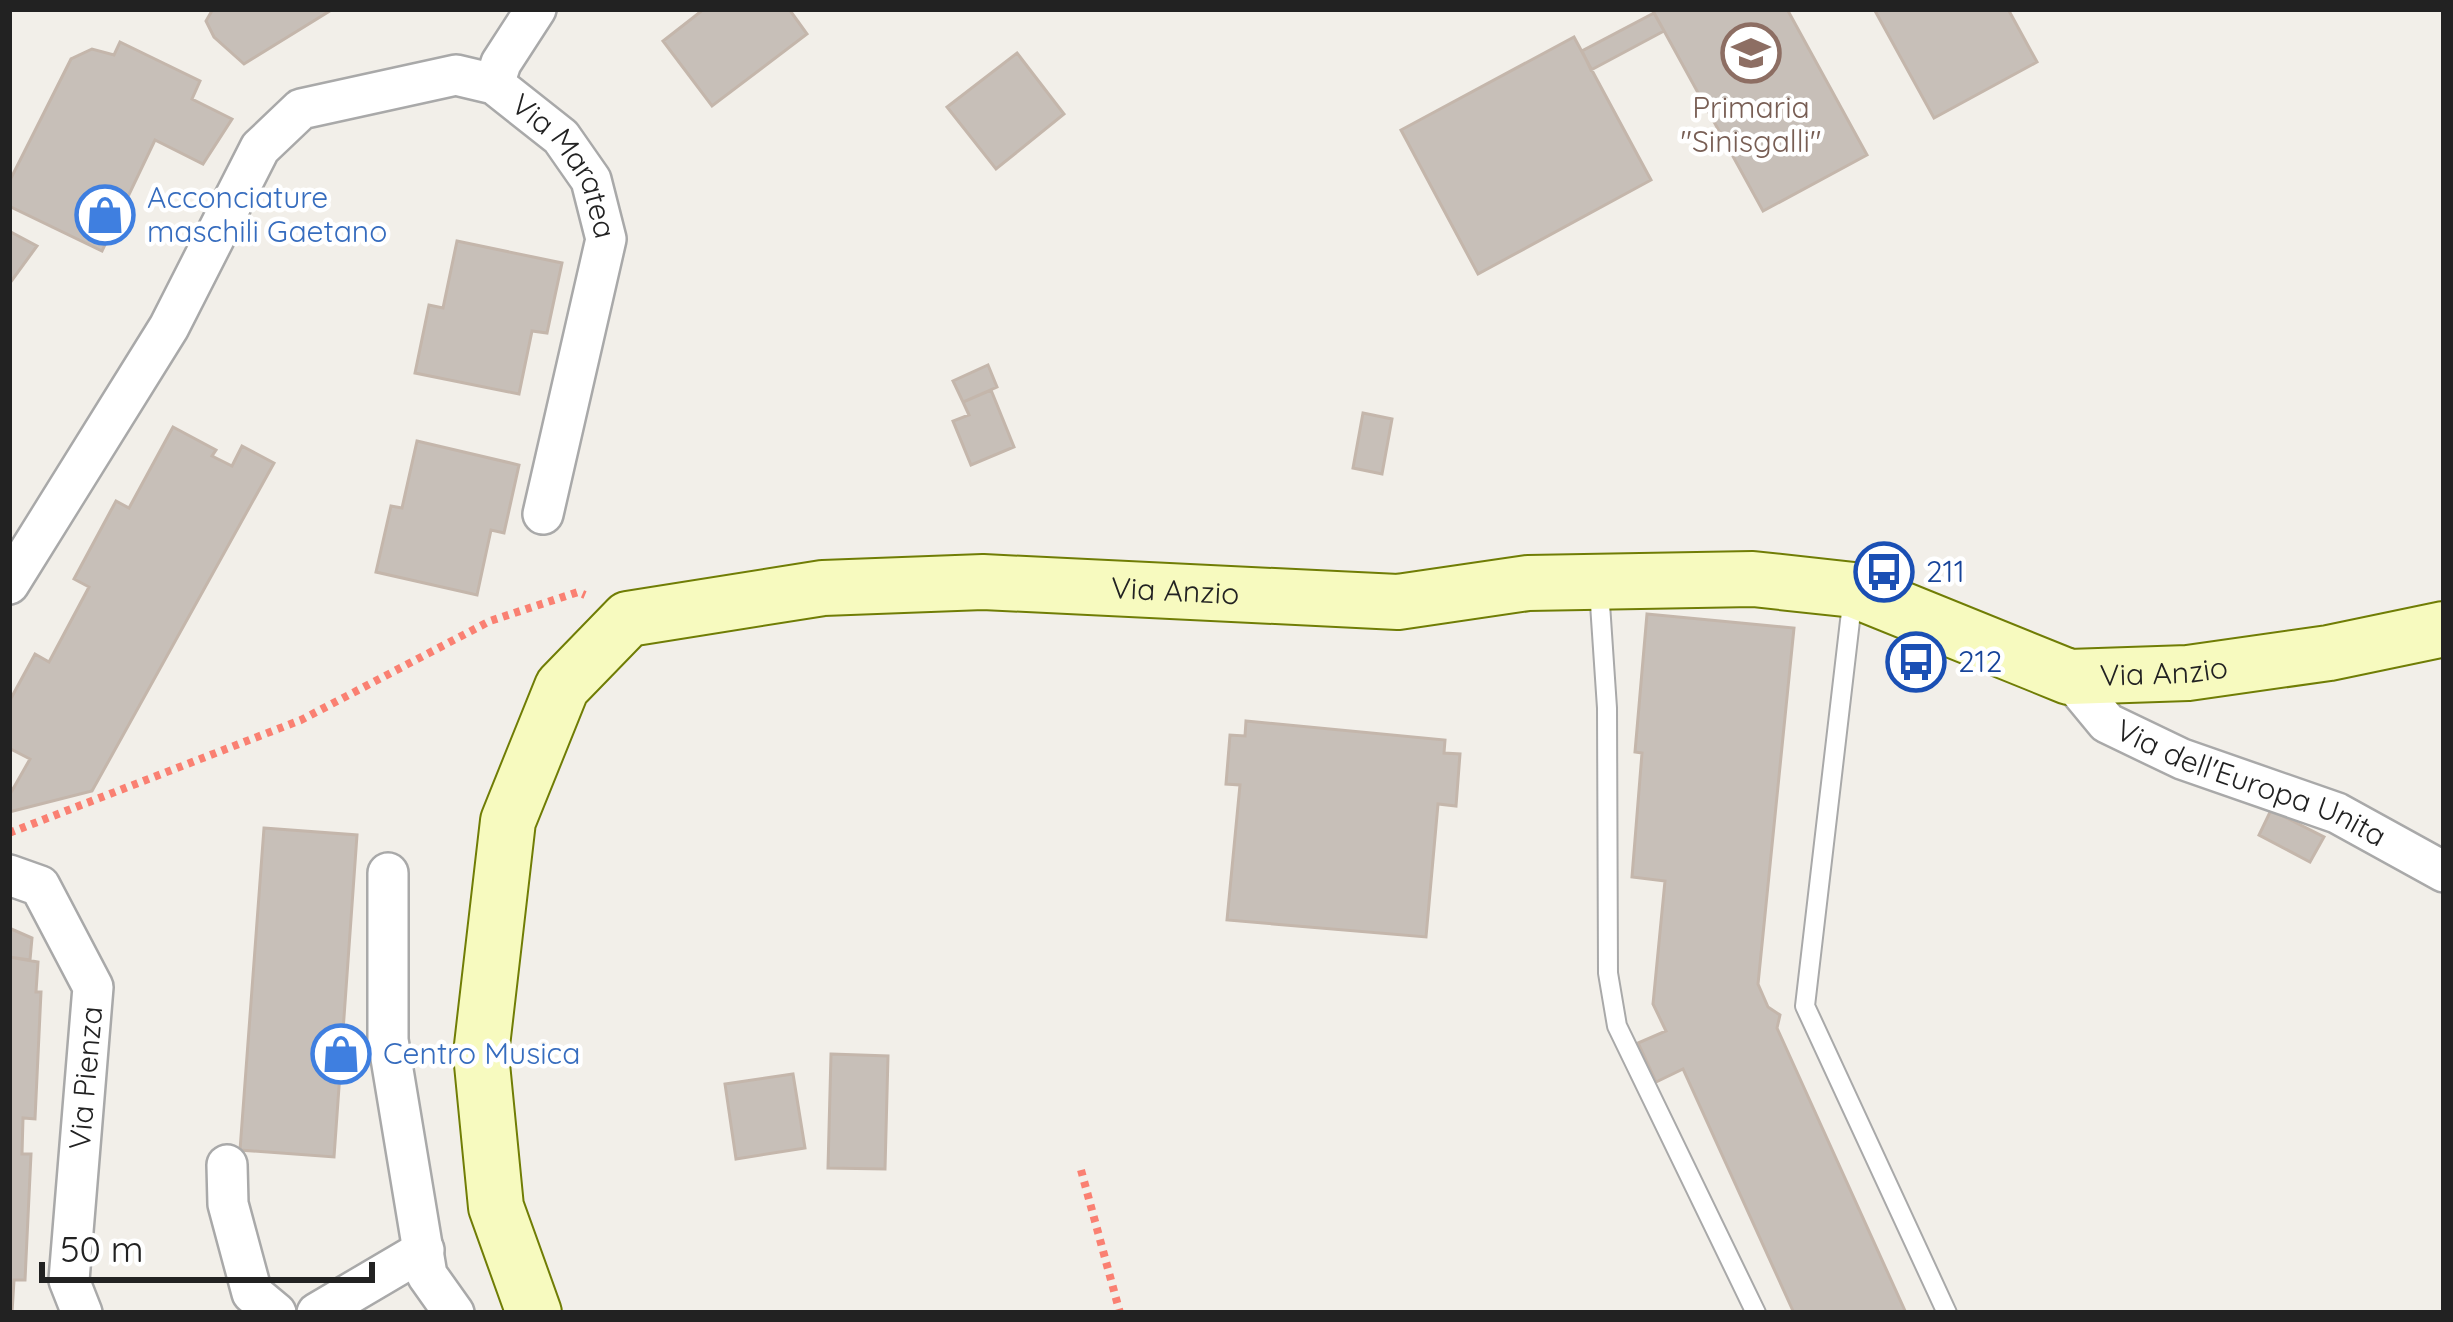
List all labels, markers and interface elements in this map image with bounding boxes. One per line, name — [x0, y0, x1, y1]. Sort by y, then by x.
school or university icon: Primaria "Sinisgalli" — [1720, 22, 1782, 84]
street label: Via Maratea — [504, 85, 625, 242]
place label: Primaria "Sinisgalli" — [1680, 88, 1822, 160]
place label: Acconciature maschili Gaetano — [147, 178, 387, 250]
shop icon: Acconciature maschili Gaetano — [74, 184, 136, 246]
bus stop icon: 211 — [1853, 541, 1915, 603]
place label: 211 — [1926, 552, 1965, 590]
street label: Via Anzio — [1110, 568, 1240, 612]
bus stop icon: 212 — [1885, 631, 1947, 693]
place label: 212 — [1958, 642, 2002, 680]
street label: Via Anzio — [2099, 648, 2230, 694]
street label: Via dell'Europa Unita — [2110, 710, 2393, 854]
street label: Via Pienza — [60, 1005, 110, 1151]
shop icon: Centro Musica — [310, 1023, 372, 1085]
place label: Centro Musica — [383, 1034, 580, 1072]
scale bar — [42, 1208, 372, 1282]
text: 50 m — [60, 1226, 144, 1271]

